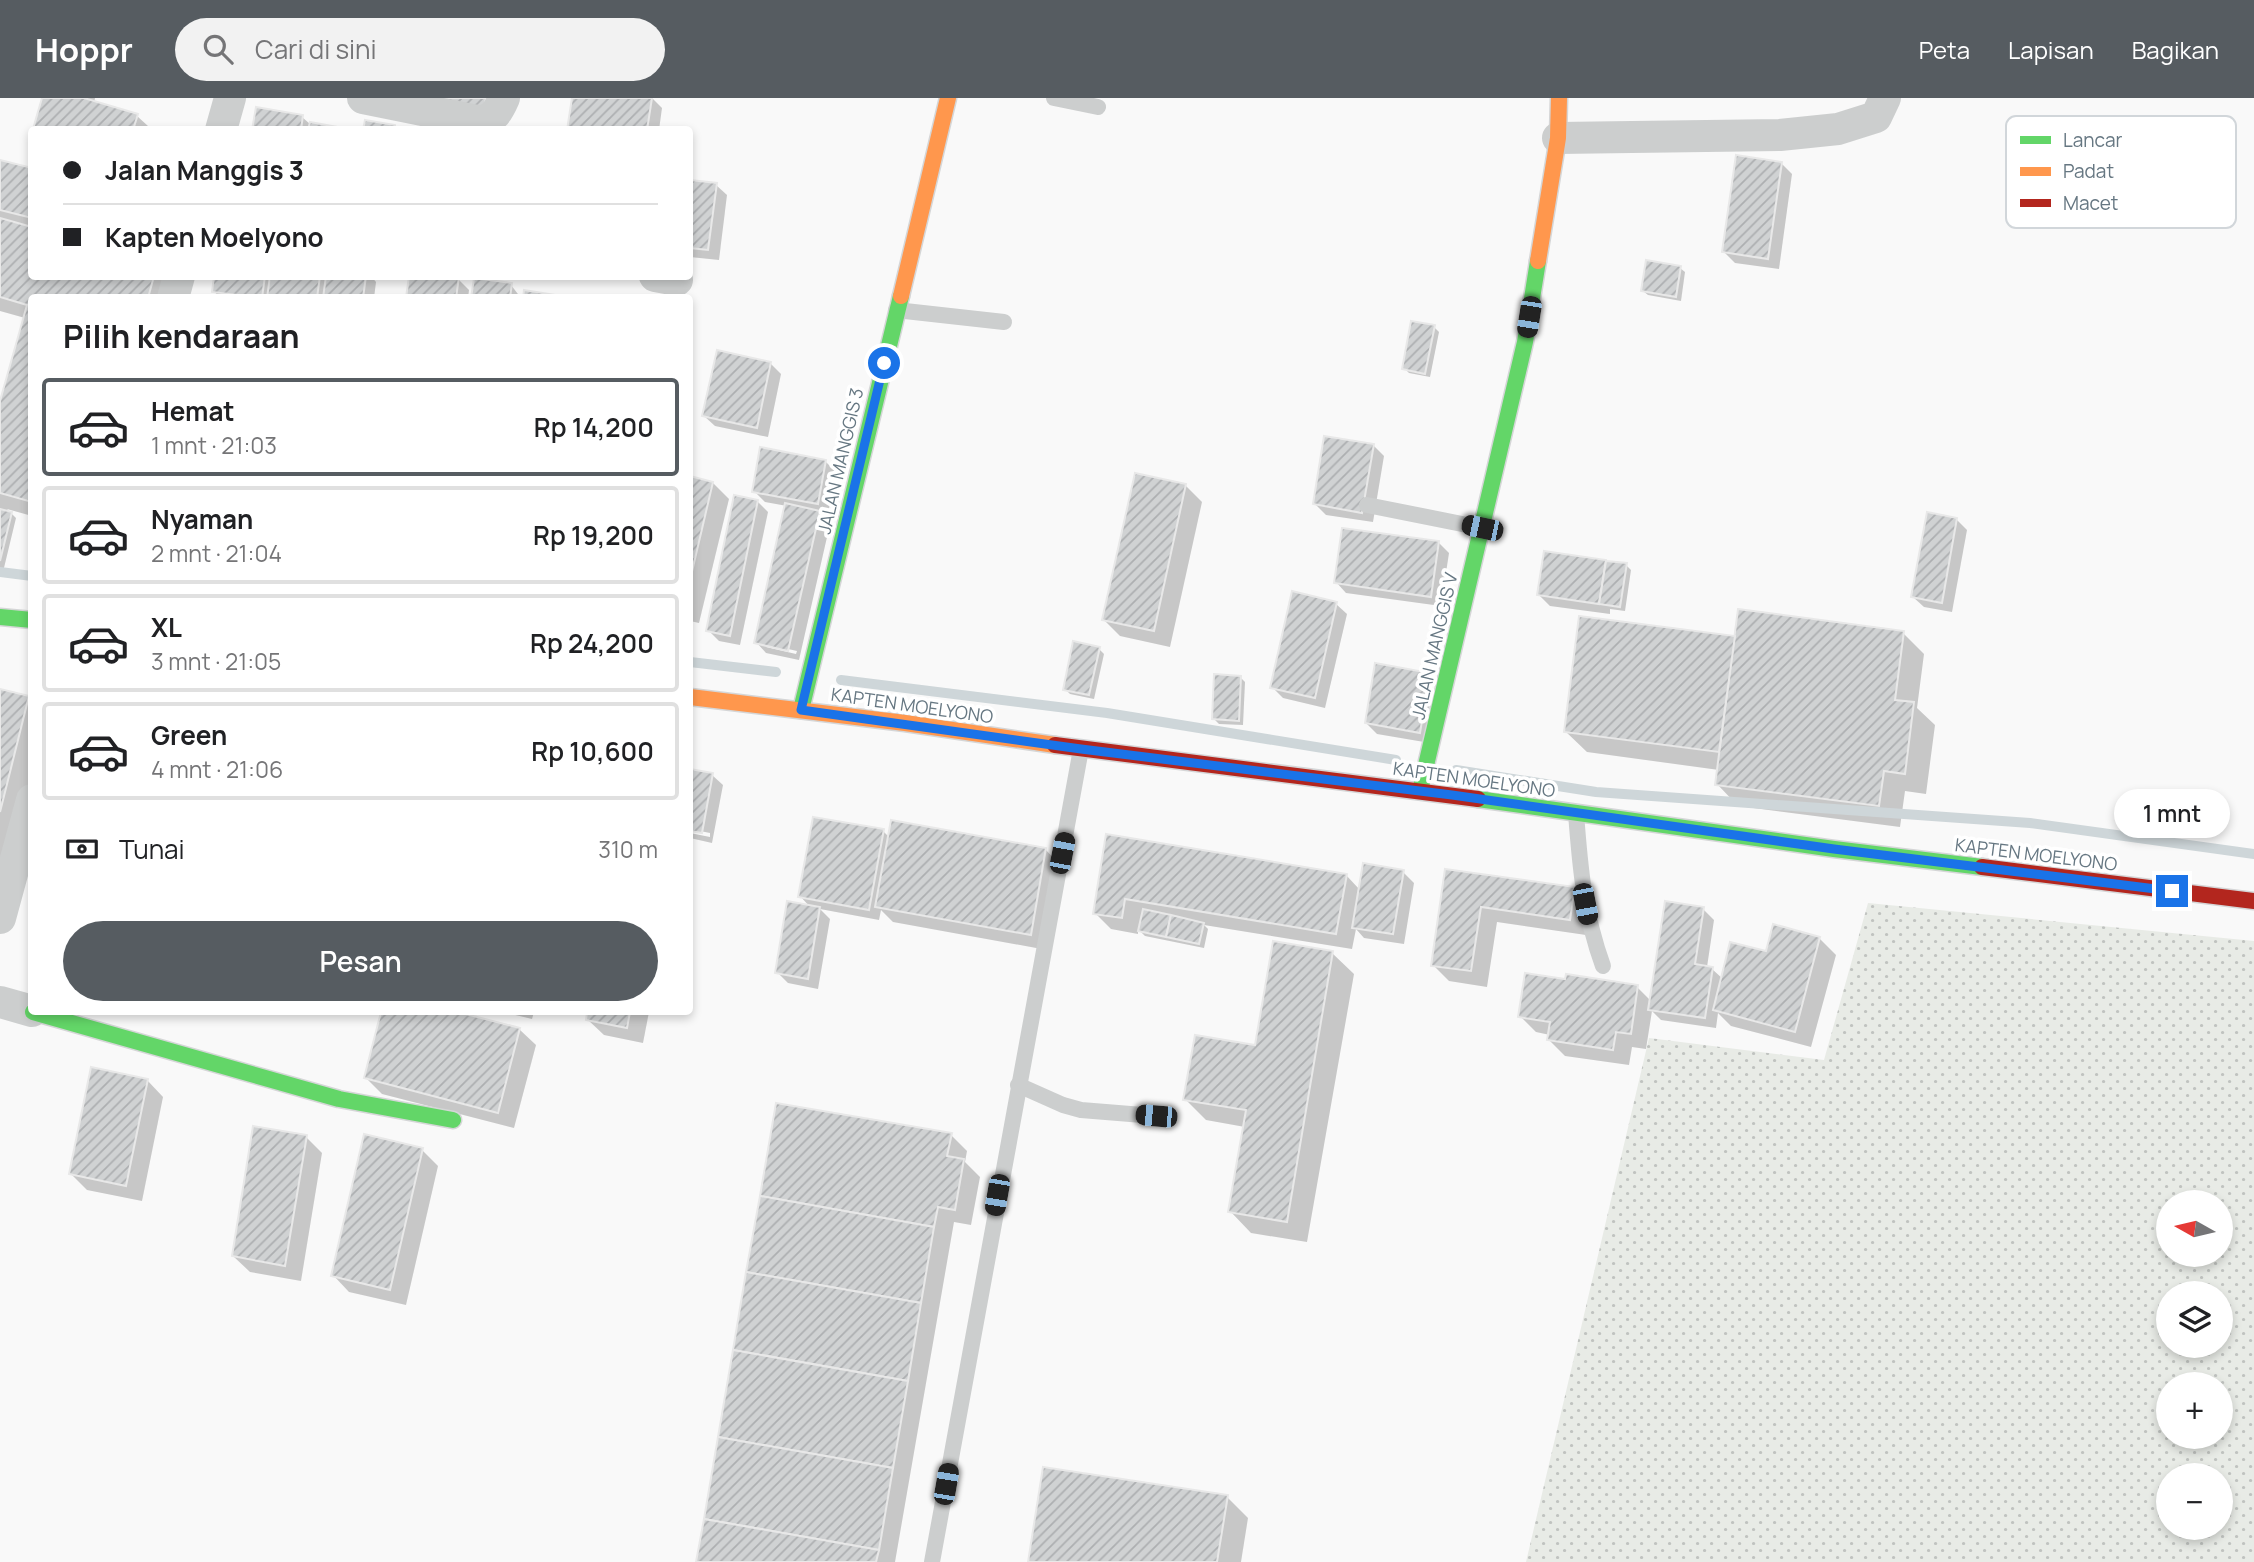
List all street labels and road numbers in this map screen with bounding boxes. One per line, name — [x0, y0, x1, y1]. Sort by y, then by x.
street label: JALAN MANGGIS 3 — [812, 385, 868, 536]
street label: JALAN MANGGIS V — [1405, 570, 1463, 722]
street label: KAPTEN MOELYONO — [830, 682, 995, 728]
street label: KAPTEN MOELYONO — [1392, 756, 1557, 802]
street label: KAPTEN MOELYONO — [1954, 832, 2119, 876]

